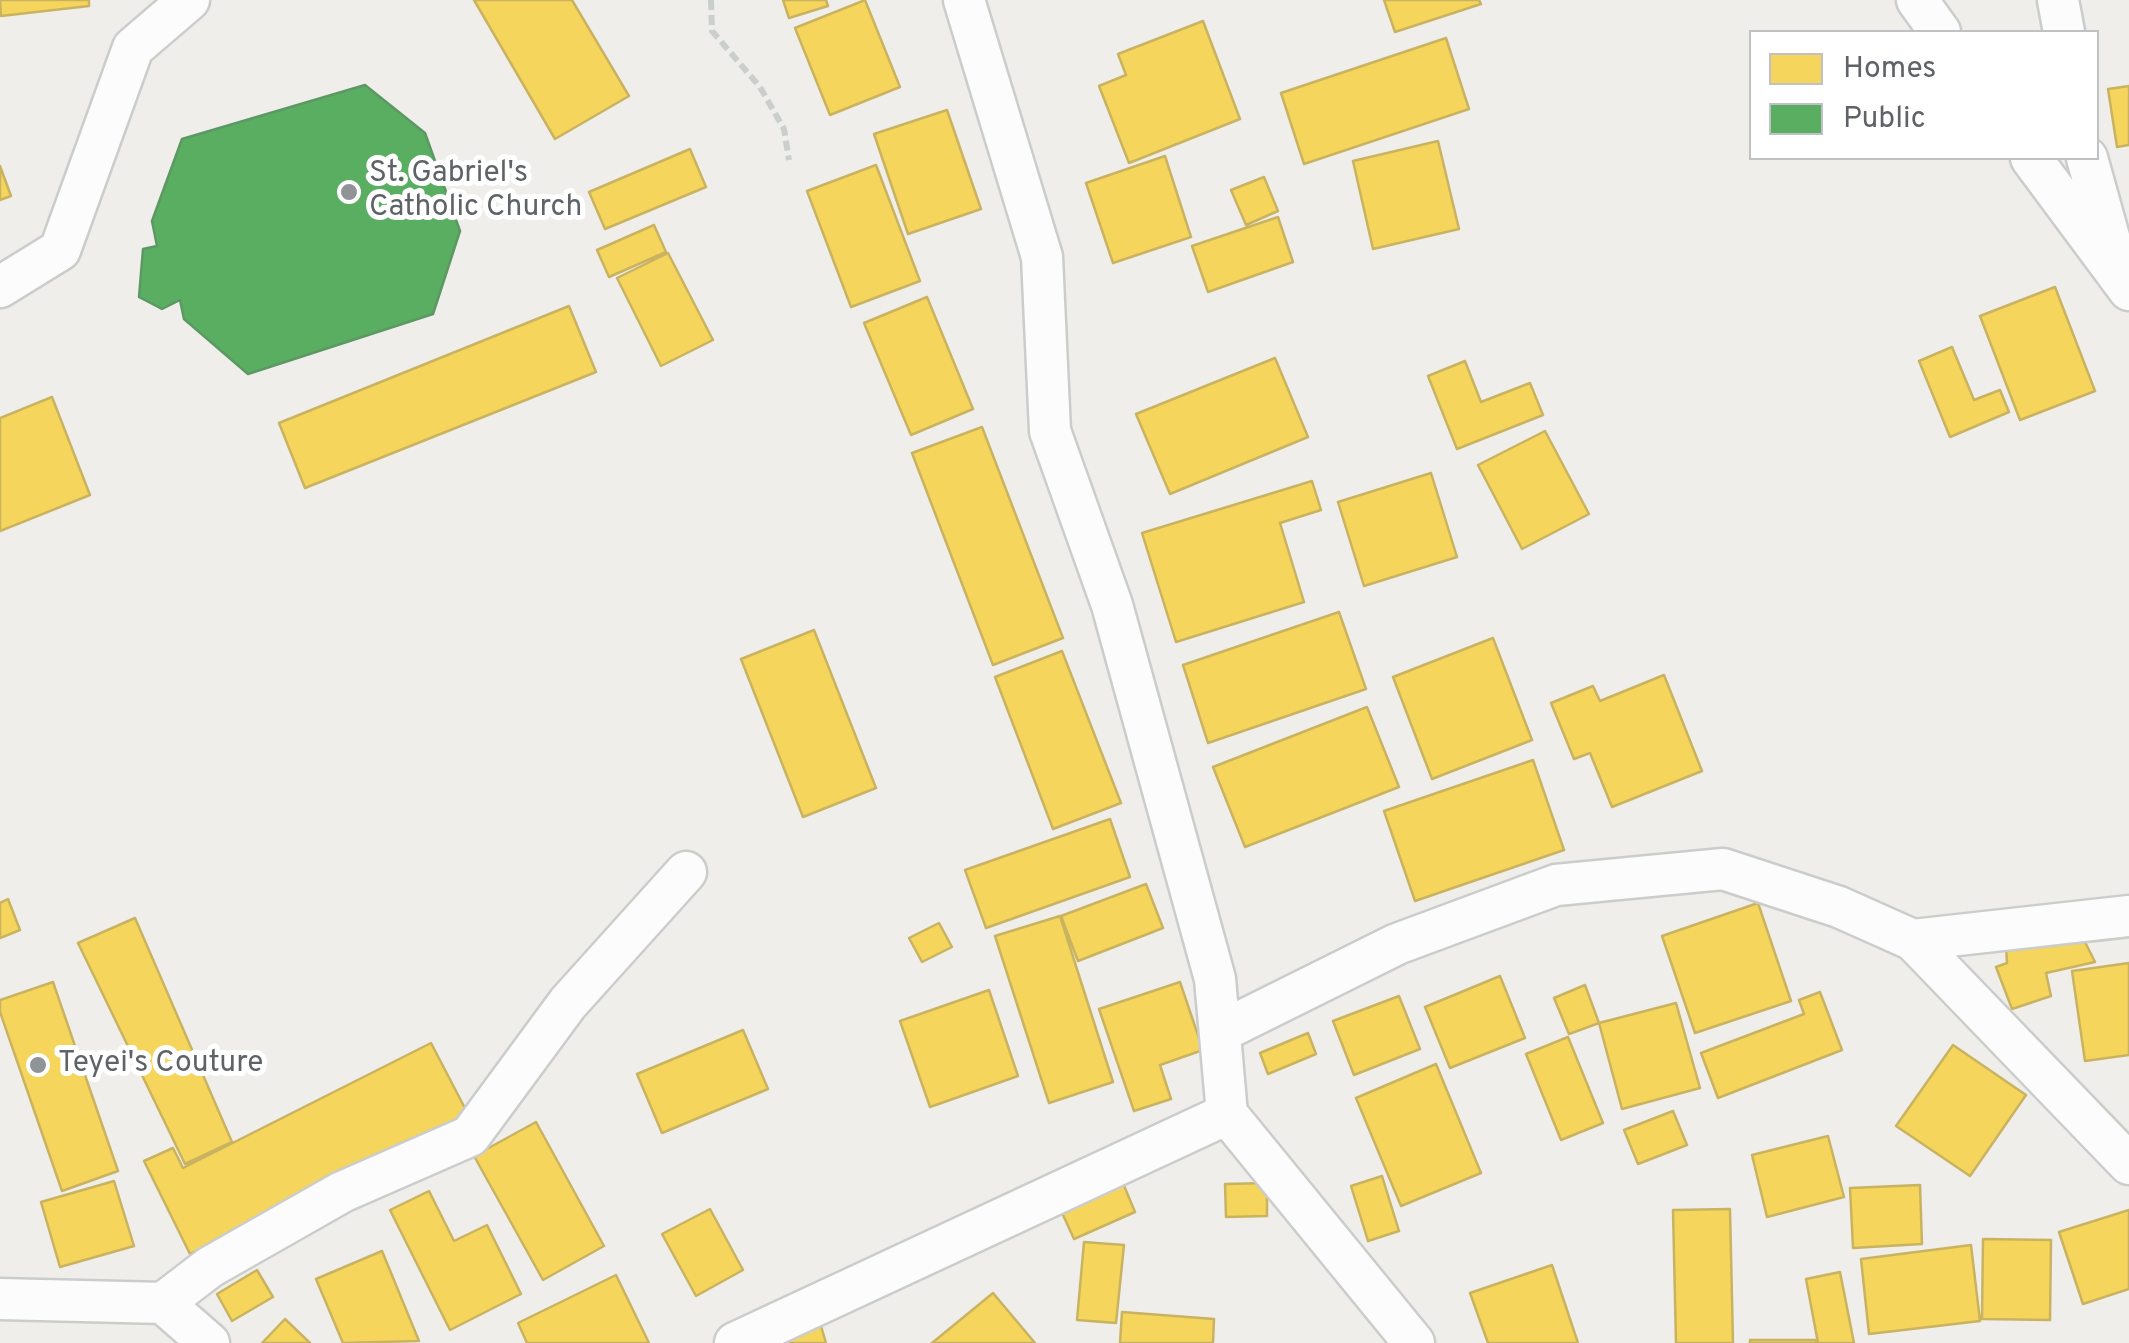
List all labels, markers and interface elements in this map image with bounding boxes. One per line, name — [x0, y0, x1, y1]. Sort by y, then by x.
legend — [1749, 30, 2099, 160]
text: Homes — [1843, 51, 1936, 88]
text: Public — [1843, 101, 1926, 138]
place label: St. Gabriel's Catholic Church — [369, 157, 582, 228]
marker: St. Gabriel's Catholic Church — [338, 181, 360, 203]
place label: Teyei's Couture — [58, 1047, 263, 1083]
marker: Teyei's Couture — [27, 1054, 49, 1076]

